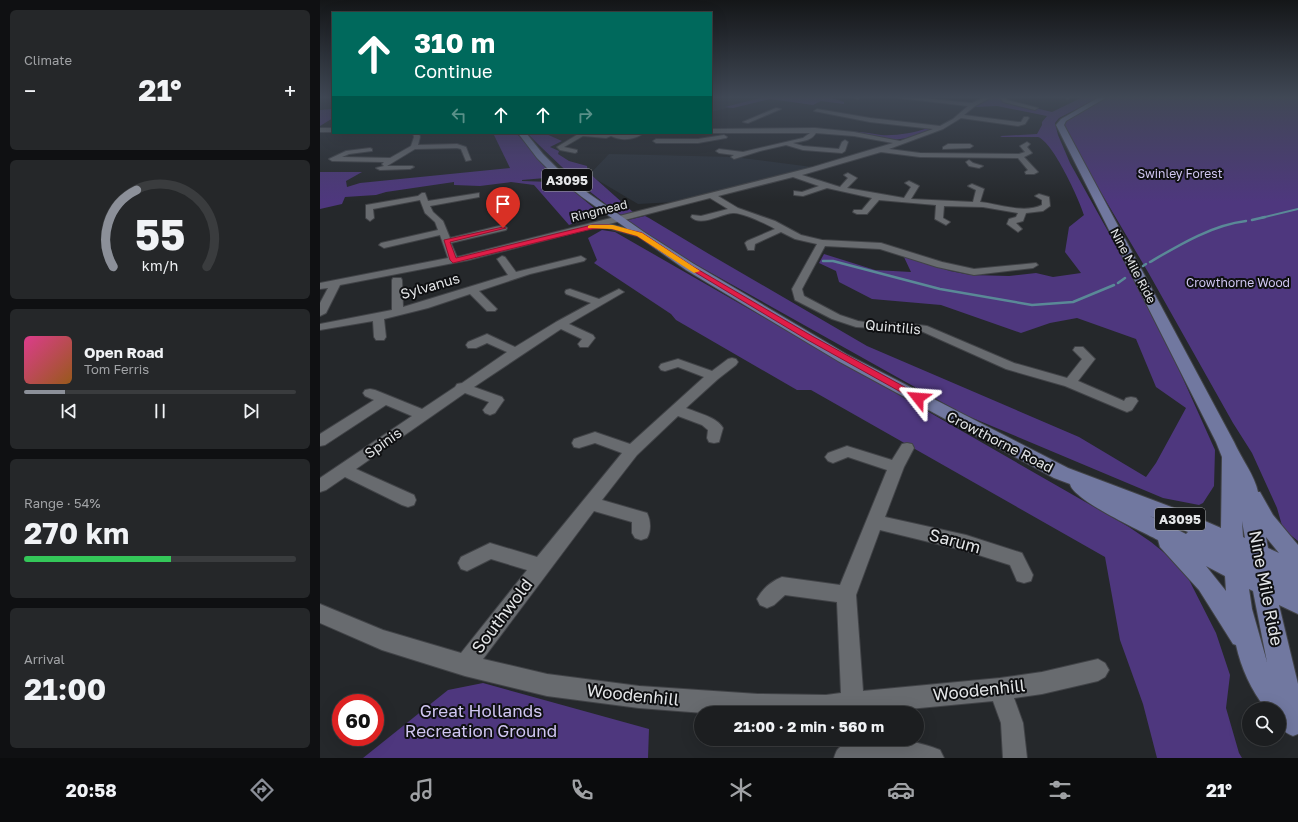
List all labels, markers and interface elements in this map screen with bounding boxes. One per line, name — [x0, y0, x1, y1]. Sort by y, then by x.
text: 310 m — [414, 26, 495, 59]
icon: ahead — [348, 28, 400, 80]
text: Climate — [24, 52, 72, 68]
text: Continue — [414, 60, 492, 82]
text: 21° — [138, 72, 182, 108]
text: − — [24, 77, 36, 104]
text: + — [284, 77, 296, 104]
icon: left — [448, 104, 470, 126]
icon: ahead — [490, 104, 512, 126]
icon: ahead — [532, 104, 554, 126]
icon: right — [574, 104, 596, 126]
park label: Swinley Forest — [1138, 166, 1223, 181]
road number: A3095 — [542, 169, 592, 191]
pin — [486, 187, 520, 228]
icon: arrive — [492, 193, 514, 215]
street label: Ringmead — [569, 196, 629, 225]
text: 55 — [135, 209, 185, 259]
street label: Nine Mile Ride — [1107, 226, 1159, 306]
text: km/h — [142, 257, 178, 274]
street label: Sylvanus — [398, 269, 461, 302]
park label: Crowthorne Wood — [1186, 275, 1290, 290]
street label: Quintilis — [864, 316, 922, 337]
text: Open Road — [84, 343, 164, 361]
text: Tom Ferris — [84, 361, 149, 377]
position arrow — [897, 377, 939, 419]
icon: previous — [58, 400, 80, 422]
icon: pause — [149, 400, 171, 422]
icon: next — [240, 400, 262, 422]
street label: Crowthorne Road — [944, 407, 1056, 476]
street label: Spinis — [361, 424, 404, 461]
text: Range · 54% — [24, 495, 100, 511]
road number: A3095 — [1155, 508, 1205, 530]
text: 270 km — [24, 515, 129, 551]
street label: Sarum — [927, 524, 983, 557]
street label: Nine Mile Ride — [1245, 528, 1288, 647]
street label: Southwold — [467, 574, 536, 657]
text: Arrival — [24, 651, 65, 667]
text: 21:00 — [24, 671, 106, 707]
street label: Woodenhill — [932, 674, 1026, 705]
street label: Woodenhill — [586, 679, 680, 710]
speed limit sign: 60 — [332, 694, 384, 746]
park label: Great Hollands Recreation Ground — [405, 700, 557, 741]
map controls — [1242, 702, 1286, 746]
button: search — [1242, 702, 1286, 746]
text: 21:00 · 2 min · 560 m — [734, 717, 884, 735]
icon: directions — [248, 776, 276, 804]
icon: music — [408, 776, 436, 804]
icon: phone — [568, 776, 596, 804]
icon: climate — [727, 776, 755, 804]
icon: car — [887, 776, 915, 804]
icon: filters — [1046, 776, 1074, 804]
text: 20:58 — [66, 779, 117, 801]
text: 21° — [1206, 779, 1232, 801]

